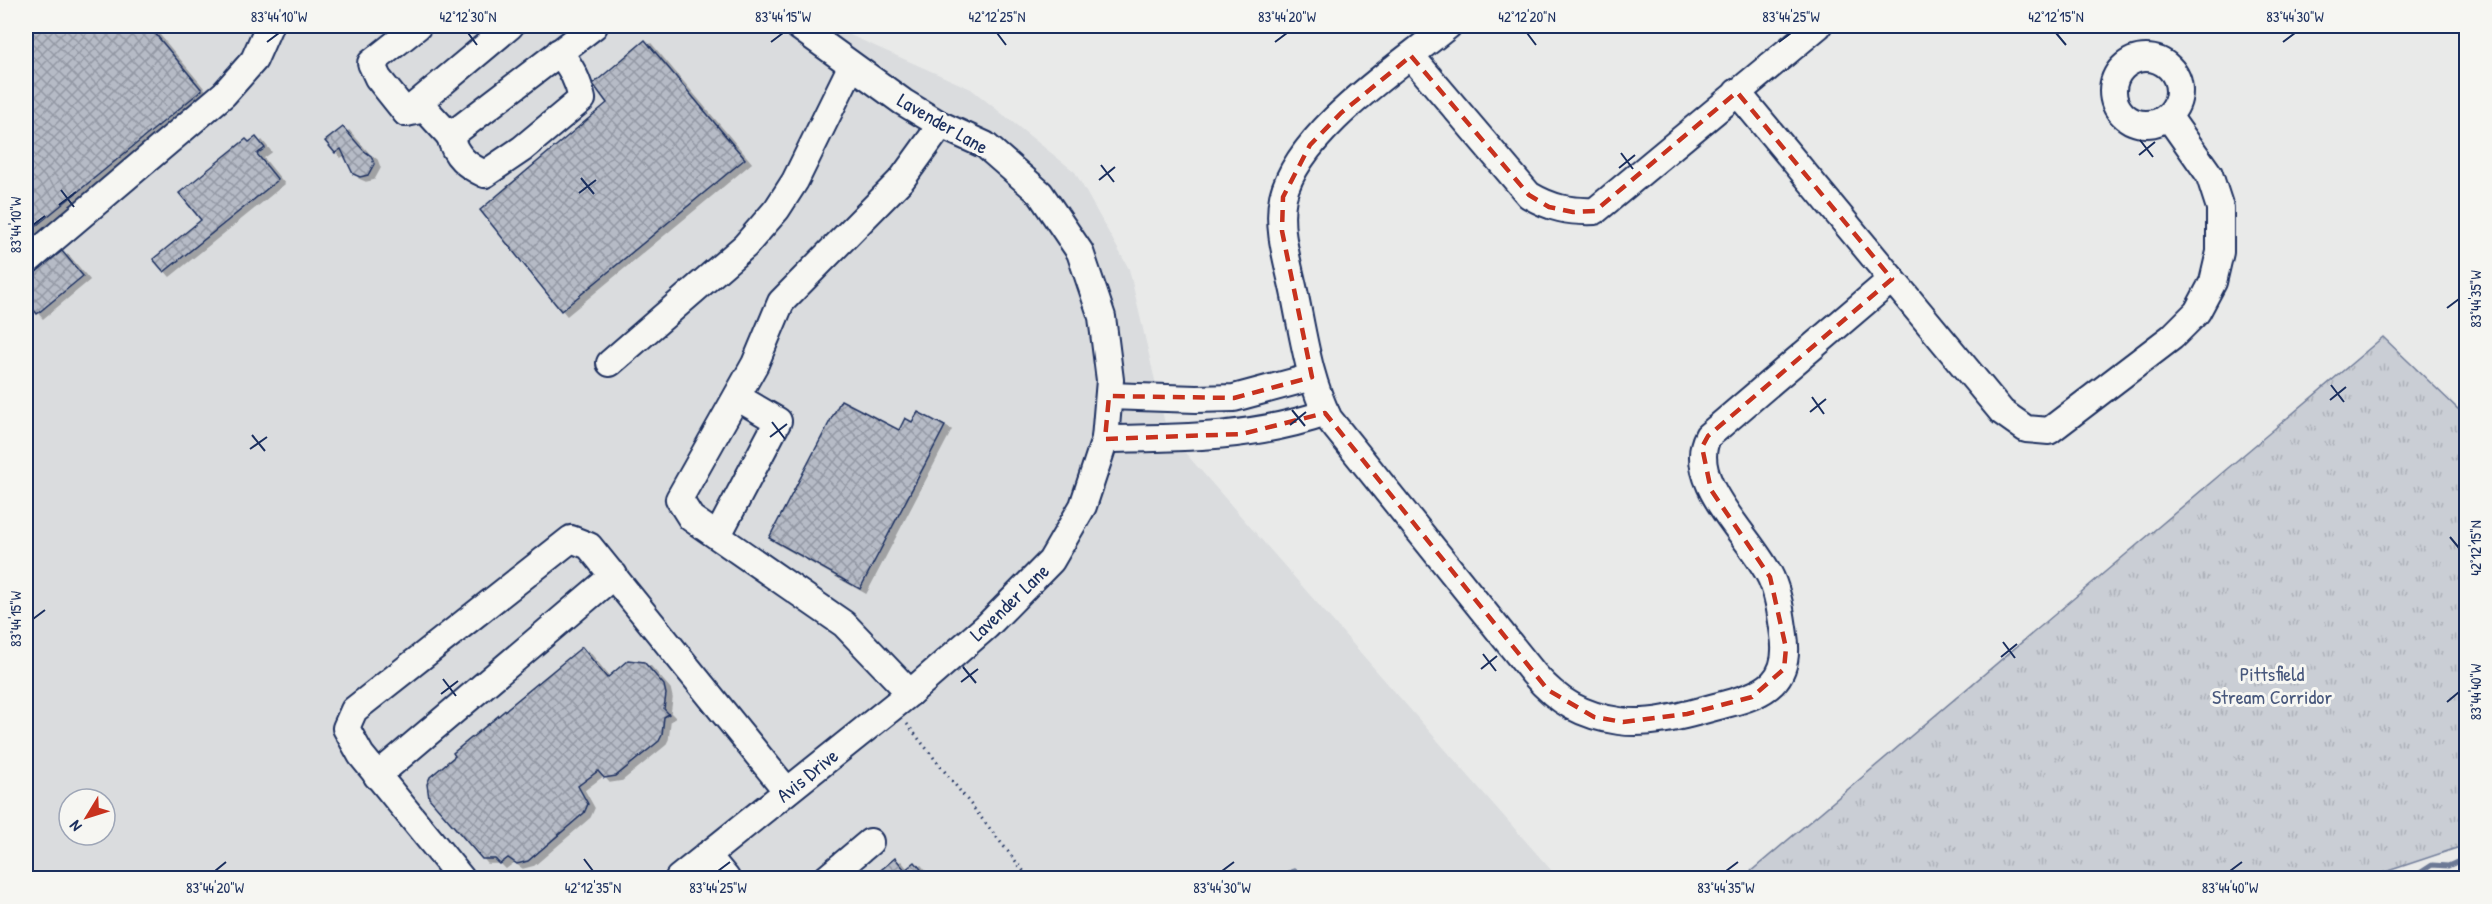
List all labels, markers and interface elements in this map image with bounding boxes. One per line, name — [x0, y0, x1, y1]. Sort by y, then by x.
text: 83°44'10"W — [251, 6, 308, 27]
text: 42°12'30"N — [439, 6, 497, 27]
text: 83°44'15"W — [755, 6, 812, 27]
text: 42°12'25"N — [969, 6, 1025, 27]
text: 83°44'20"W — [1258, 6, 1317, 27]
text: 42°12'20"N — [1498, 6, 1556, 27]
text: 83°44'25"W — [1762, 6, 1821, 27]
text: 42°12'15"N — [2028, 6, 2084, 27]
text: 83°44'30"W — [2266, 6, 2325, 27]
street label: Lavender Lane — [893, 86, 993, 160]
text: 83°44'10"W — [5, 196, 26, 253]
text: 83°44'35"W — [2465, 270, 2486, 328]
text: 42°12'15"N — [2465, 520, 2486, 576]
street label: Lavender Lane — [963, 557, 1055, 647]
text: 83°44'15"W — [5, 590, 26, 647]
park label: Pittsfield Stream Corridor — [2212, 660, 2332, 710]
text: 83°44'40"W — [2465, 663, 2486, 720]
street label: Avis Drive — [770, 742, 844, 808]
north arrow — [57, 787, 117, 847]
text: N — [64, 816, 86, 836]
text: 83°44'20"W — [186, 877, 245, 898]
text: 42°12'35"N — [565, 877, 621, 898]
text: 83°44'25"W — [689, 877, 748, 898]
text: 83°44'30"W — [1193, 877, 1252, 898]
text: 83°44'35"W — [1697, 877, 1755, 898]
text: 83°44'40"W — [2202, 877, 2259, 898]

